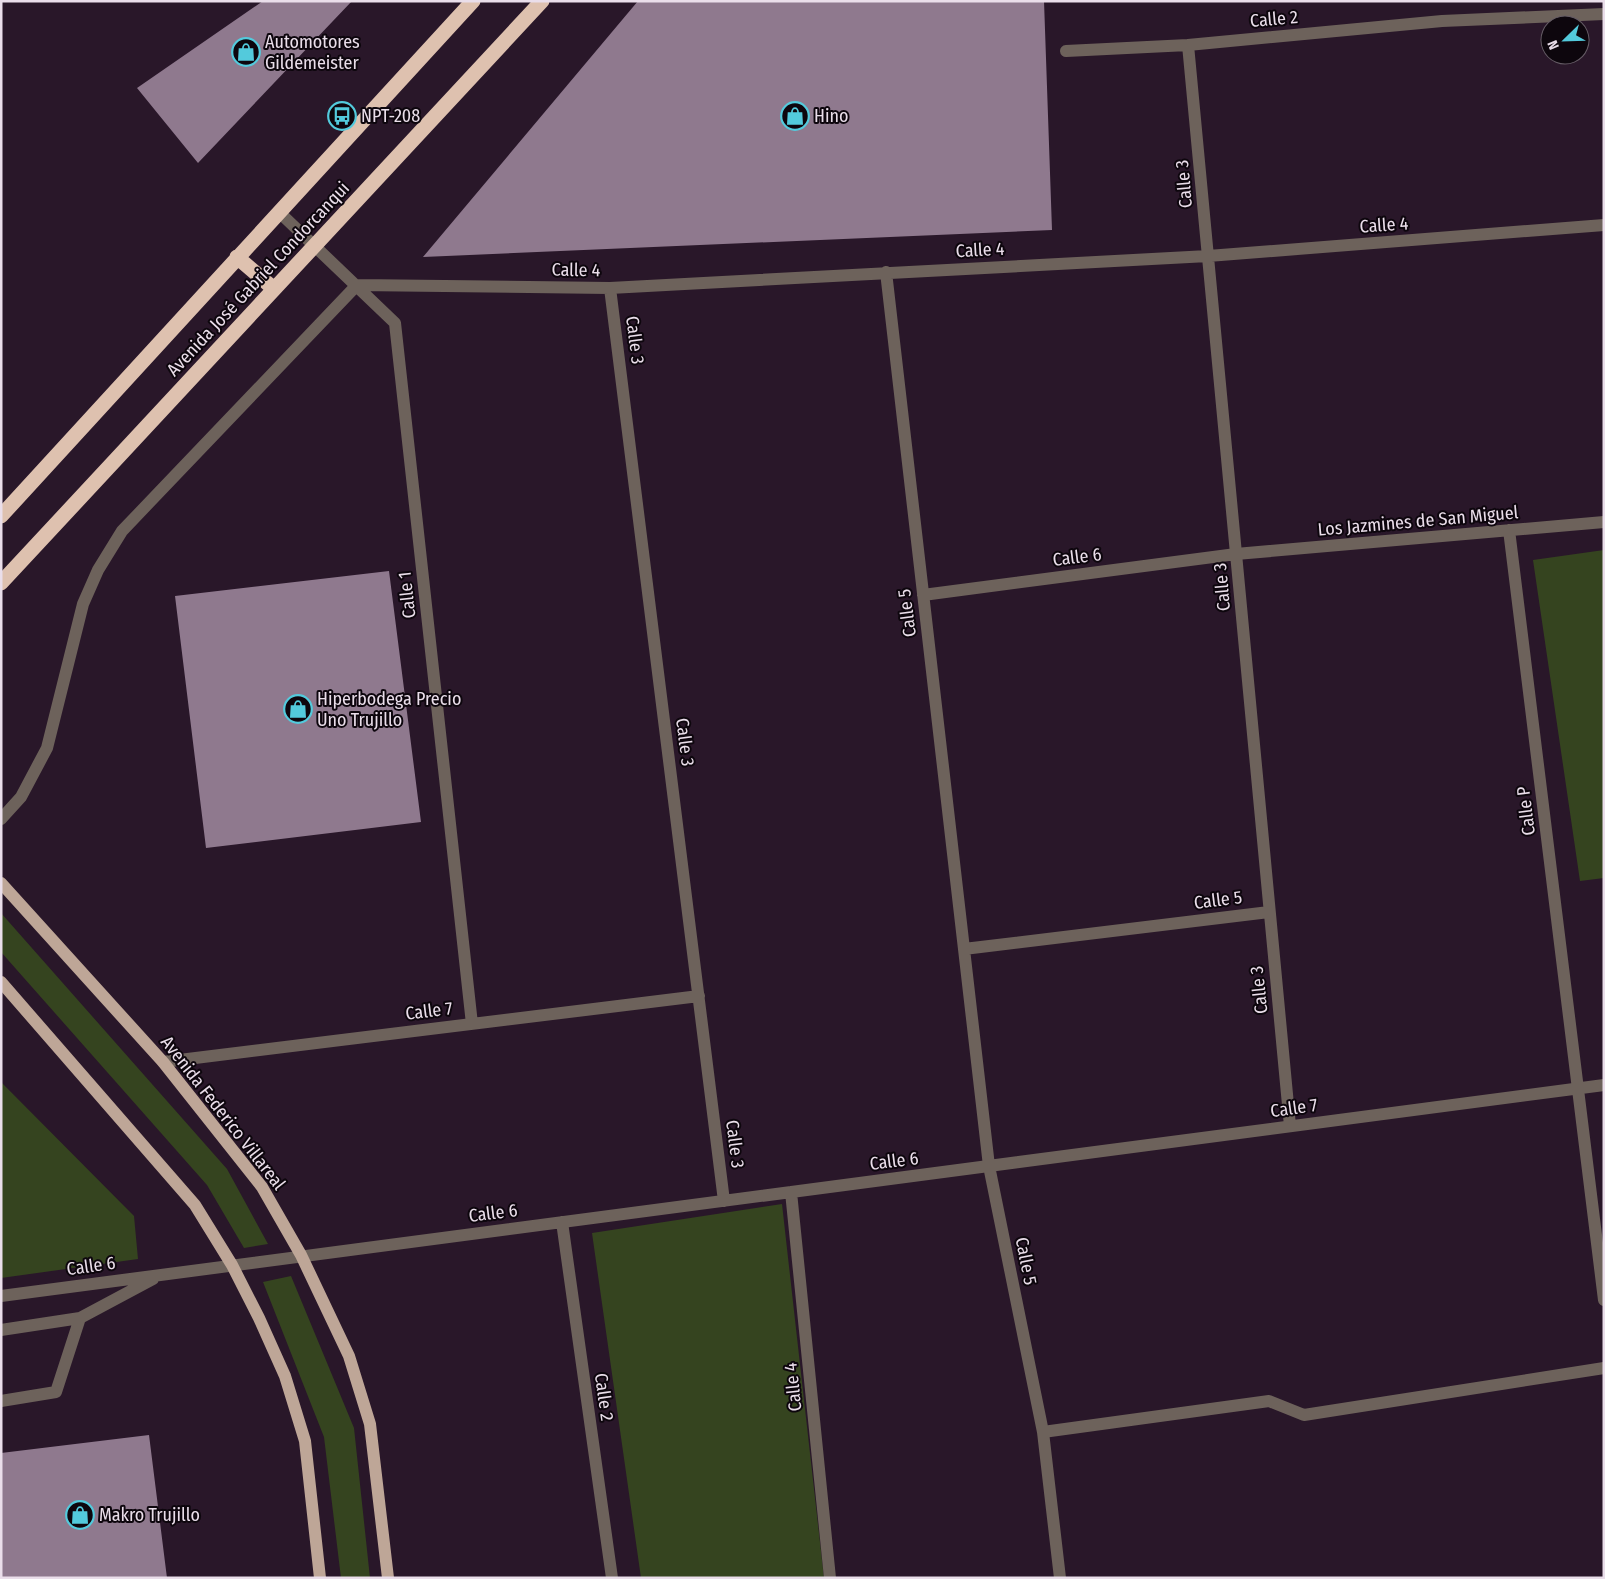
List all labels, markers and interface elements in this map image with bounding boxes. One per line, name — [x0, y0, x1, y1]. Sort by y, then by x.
street label: Calle 2 — [1249, 6, 1299, 32]
north arrow — [1540, 15, 1590, 65]
place label: Automotores Gildemeister — [265, 31, 360, 74]
shop icon: Automotores Gildemeister — [231, 37, 261, 67]
text: N — [1544, 38, 1563, 52]
bus stop icon: NPT-208 — [327, 101, 357, 131]
shop icon: Hino — [780, 101, 810, 131]
place label: NPT-208 — [361, 105, 420, 127]
place label: Hino — [814, 105, 848, 127]
street label: Calle 3 — [1171, 159, 1197, 209]
street label: Avenida José Gabriel Condorcanqui — [162, 177, 354, 381]
street label: Calle 4 — [1359, 212, 1409, 238]
street label: Calle 4 — [955, 238, 1005, 262]
street label: Calle 4 — [551, 259, 601, 281]
street label: Calle 3 — [621, 315, 649, 365]
street label: Los Jazmines de San Miguel — [1317, 501, 1520, 541]
street label: Calle 6 — [1051, 543, 1103, 571]
street label: Calle 3 — [1209, 562, 1235, 612]
street label: Calle 1 — [394, 570, 420, 620]
street label: Calle 5 — [893, 588, 921, 638]
place label: Hiperbodega Precio Uno Trujillo — [317, 688, 461, 731]
shop icon: Hiperbodega Precio Uno Trujillo — [283, 694, 313, 724]
street label: Calle 3 — [671, 717, 699, 767]
street label: Calle P — [1512, 785, 1540, 837]
street label: Calle 5 — [1193, 886, 1243, 914]
street label: Calle 3 — [1246, 965, 1272, 1015]
street label: Calle 7 — [404, 997, 454, 1025]
street label: Avenida Federico Villareal — [156, 1032, 290, 1195]
street label: Calle 7 — [1269, 1094, 1319, 1122]
street label: Calle 3 — [721, 1119, 749, 1169]
street label: Calle 6 — [868, 1147, 920, 1175]
street label: Calle 6 — [467, 1199, 519, 1227]
street label: Calle 5 — [1011, 1235, 1041, 1287]
street label: Calle 6 — [65, 1252, 117, 1280]
street label: Calle 4 — [779, 1361, 806, 1412]
street label: Calle 2 — [590, 1372, 618, 1422]
shop icon: Makro Trujillo — [65, 1500, 95, 1530]
place label: Makro Trujillo — [99, 1504, 200, 1526]

